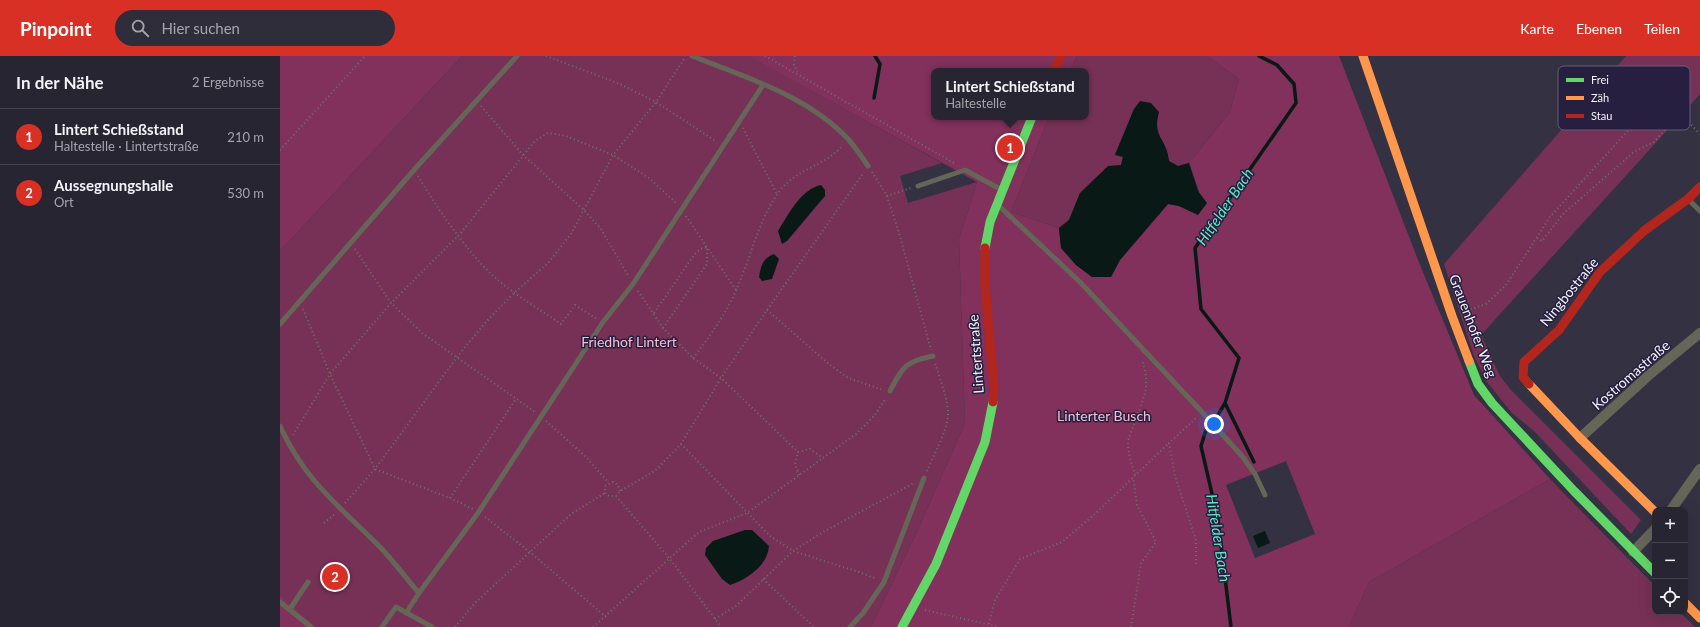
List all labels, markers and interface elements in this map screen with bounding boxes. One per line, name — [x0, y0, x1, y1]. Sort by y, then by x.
search box — [115, 10, 395, 46]
text: Pinpoint — [20, 17, 91, 40]
icon: search — [129, 17, 151, 39]
text: Hier suchen — [161, 19, 240, 37]
text: Karte — [1520, 20, 1554, 37]
text: Ebenen — [1576, 20, 1622, 37]
text: Teilen — [1644, 20, 1680, 37]
legend — [1558, 66, 1690, 130]
popup — [931, 68, 1089, 120]
text: In der Nähe — [16, 72, 104, 93]
text: Frei — [1591, 73, 1609, 86]
text: 2 Ergebnisse — [192, 74, 264, 90]
text: Lintert Schießstand — [945, 77, 1075, 95]
text: Zäh — [1591, 91, 1609, 104]
text: Haltestelle — [945, 95, 1006, 111]
text: Stau — [1591, 109, 1612, 122]
text: Lintert Schießstand — [54, 120, 184, 138]
text: 1 — [25, 129, 33, 145]
text: 210 m — [227, 129, 264, 145]
pin: 1 — [997, 133, 1023, 163]
text: Haltestelle · Lintertstraße — [54, 138, 199, 154]
water label: Hitfelder Bach — [1192, 165, 1256, 248]
text: Aussegnungshalle — [54, 176, 173, 194]
text: 2 — [25, 185, 33, 201]
text: 530 m — [227, 185, 264, 201]
text: Ort — [54, 194, 74, 210]
street label: Ningbostraße — [1536, 254, 1601, 329]
street label: Grauenhofer Weg — [1446, 272, 1501, 380]
street label: Lintertstraße — [964, 314, 987, 394]
park label: Friedhof Lintert — [581, 333, 677, 350]
street label: Kostromastraße — [1588, 336, 1673, 413]
park label: Linterter Busch — [1057, 407, 1151, 424]
your location — [1204, 414, 1224, 434]
water label: Hitfelder Bach — [1203, 493, 1235, 583]
map controls — [1652, 507, 1688, 615]
button: + — [1652, 507, 1688, 543]
button: − — [1652, 543, 1688, 579]
pin: 2 — [322, 562, 348, 592]
button: locate — [1652, 579, 1688, 615]

